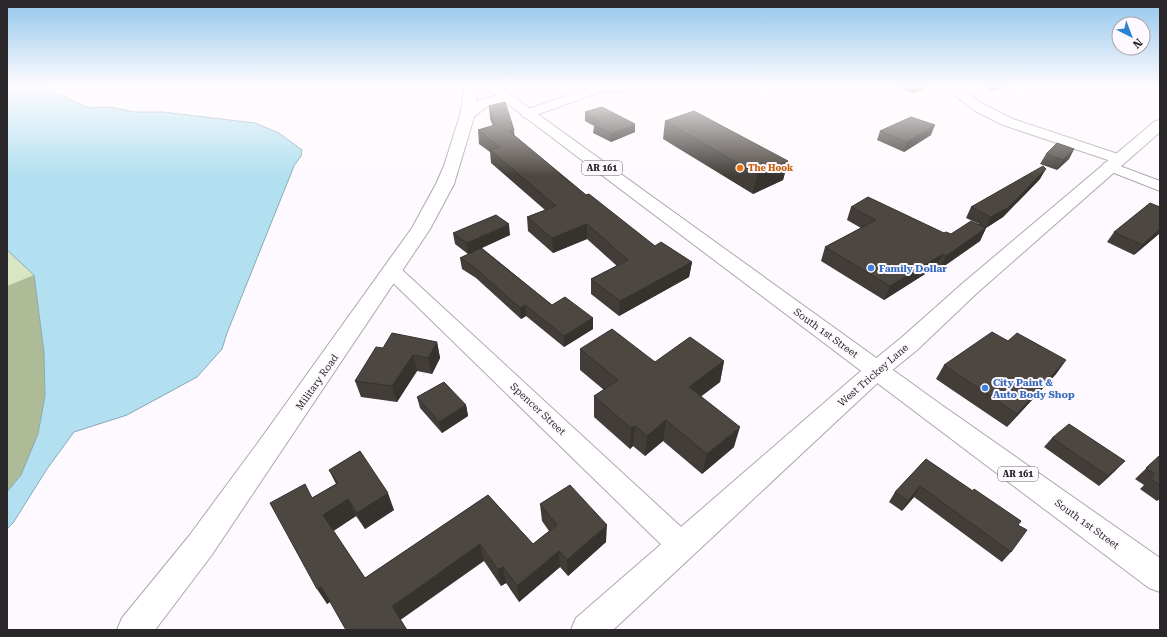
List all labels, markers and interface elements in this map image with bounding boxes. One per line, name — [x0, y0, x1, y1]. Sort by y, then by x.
north arrow — [1111, 16, 1151, 56]
text: N — [1129, 35, 1145, 51]
road number: AR 161 — [582, 161, 622, 175]
marker: The Hook — [735, 163, 745, 173]
place label: The Hook — [748, 163, 794, 173]
marker: Family Dollar — [866, 263, 876, 273]
place label: Family Dollar — [879, 263, 947, 274]
street label: South 1st Street — [792, 306, 861, 360]
street label: West Trickey Lane — [836, 341, 911, 408]
street label: Military Road — [294, 352, 341, 412]
place label: City Paint & Auto Body Shop — [993, 377, 1075, 400]
street label: Spencer Street — [508, 381, 568, 437]
marker: City Paint & Auto Body Shop — [980, 383, 990, 393]
road number: AR 161 — [998, 467, 1038, 481]
street label: South 1st Street — [1053, 497, 1122, 551]

